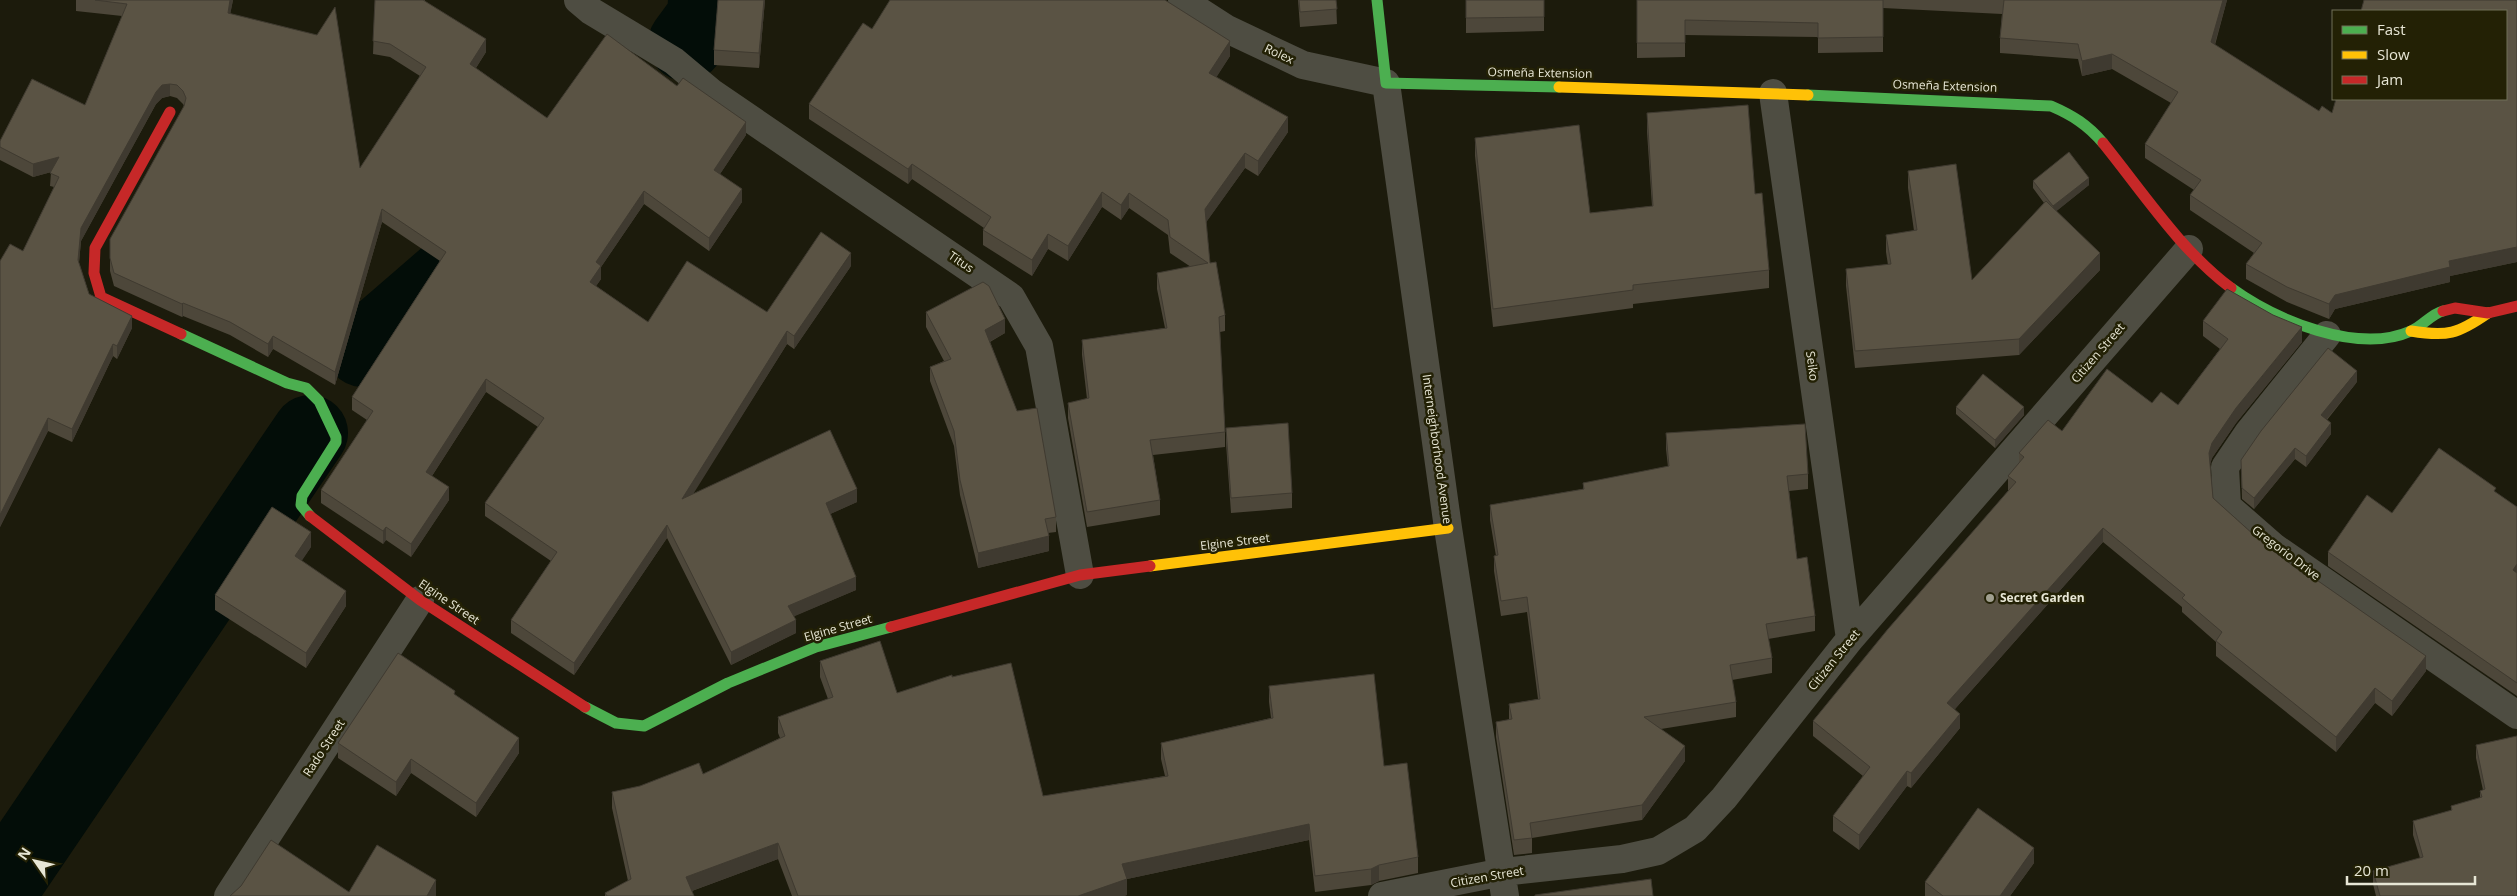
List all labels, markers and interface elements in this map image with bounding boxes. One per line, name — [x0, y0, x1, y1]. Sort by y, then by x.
legend — [2332, 10, 2507, 100]
text: Fast — [2377, 19, 2406, 39]
street label: Rolex — [1262, 39, 1297, 68]
text: Slow — [2377, 44, 2410, 64]
street label: Osmeña Extension — [1488, 63, 1593, 82]
text: Jam — [2375, 69, 2403, 89]
street label: Osmeña Extension — [1892, 75, 1998, 96]
street label: Titus — [945, 247, 977, 276]
street label: Citizen Street — [2067, 319, 2128, 386]
street label: Seiko — [1802, 350, 1823, 382]
street label: Interneighborhood Avenue — [1419, 373, 1456, 525]
street label: Gregorio Drive — [2249, 521, 2324, 584]
street label: Elgine Street — [1199, 529, 1271, 554]
street label: Elgine Street — [416, 575, 483, 628]
place label: Secret Garden — [2000, 589, 2085, 606]
marker: Secret Garden — [1984, 592, 1996, 604]
street label: Elgine Street — [802, 610, 874, 645]
street label: Citizen Street — [1804, 625, 1864, 694]
street label: Rado Street — [299, 716, 348, 780]
north arrow — [10, 836, 60, 886]
text: N — [13, 843, 35, 863]
scale bar — [2347, 854, 2474, 886]
text: 20 m — [2354, 860, 2389, 880]
street label: Citizen Street — [1449, 862, 1525, 891]

